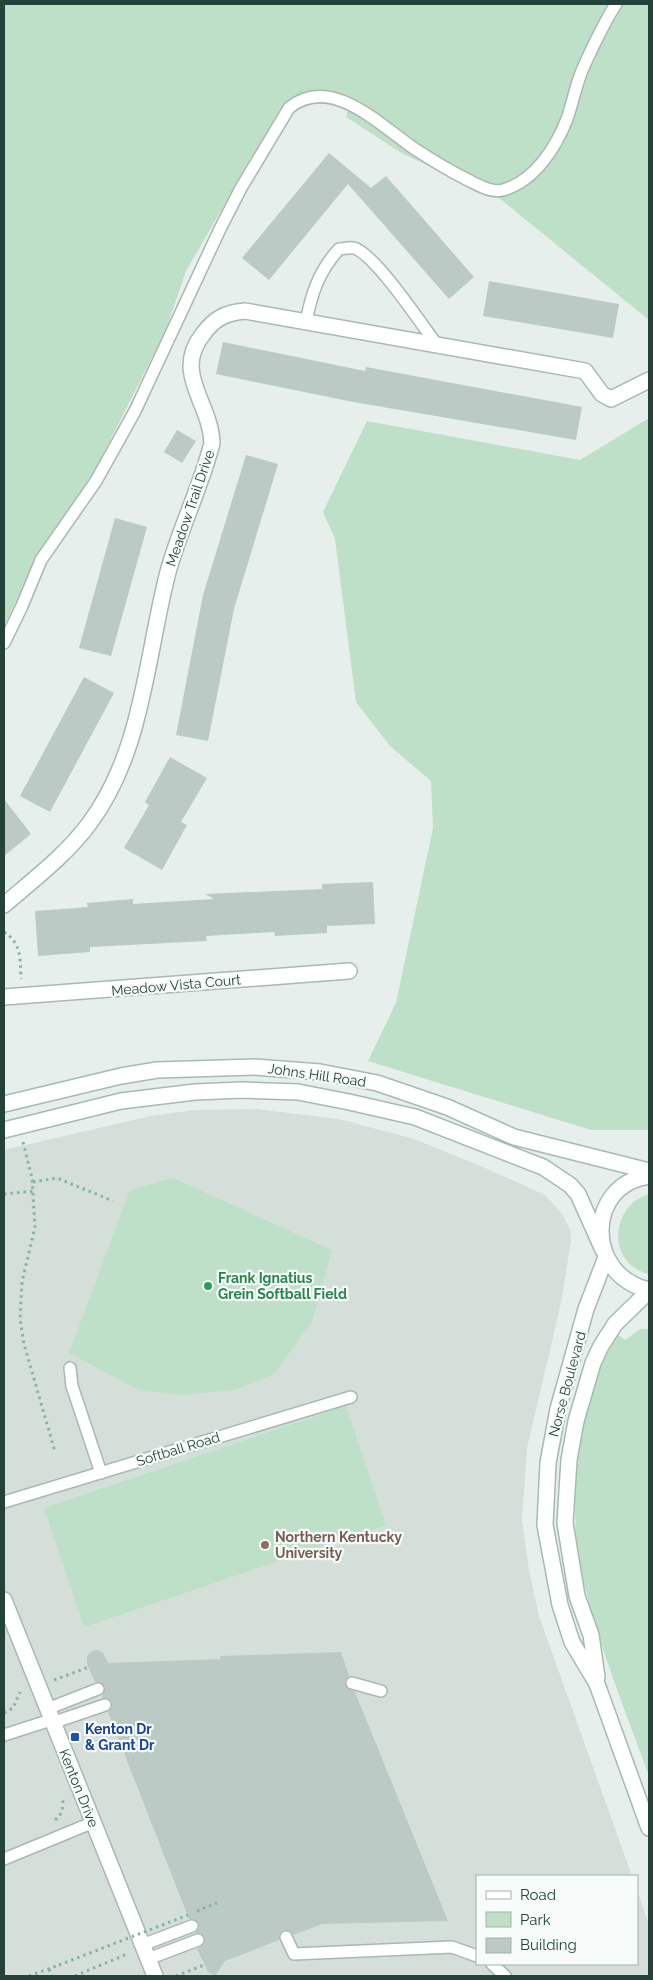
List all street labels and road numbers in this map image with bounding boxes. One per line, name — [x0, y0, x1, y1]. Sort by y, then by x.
street label: Meadow Trail Drive — [163, 448, 217, 568]
street label: Meadow Vista Court — [111, 971, 242, 999]
street label: Johns Hill Road — [267, 1060, 367, 1090]
street label: Norse Boulevard — [545, 1329, 589, 1439]
street label: Softball Road — [134, 1429, 222, 1469]
street label: Kenton Drive — [56, 1747, 102, 1829]

